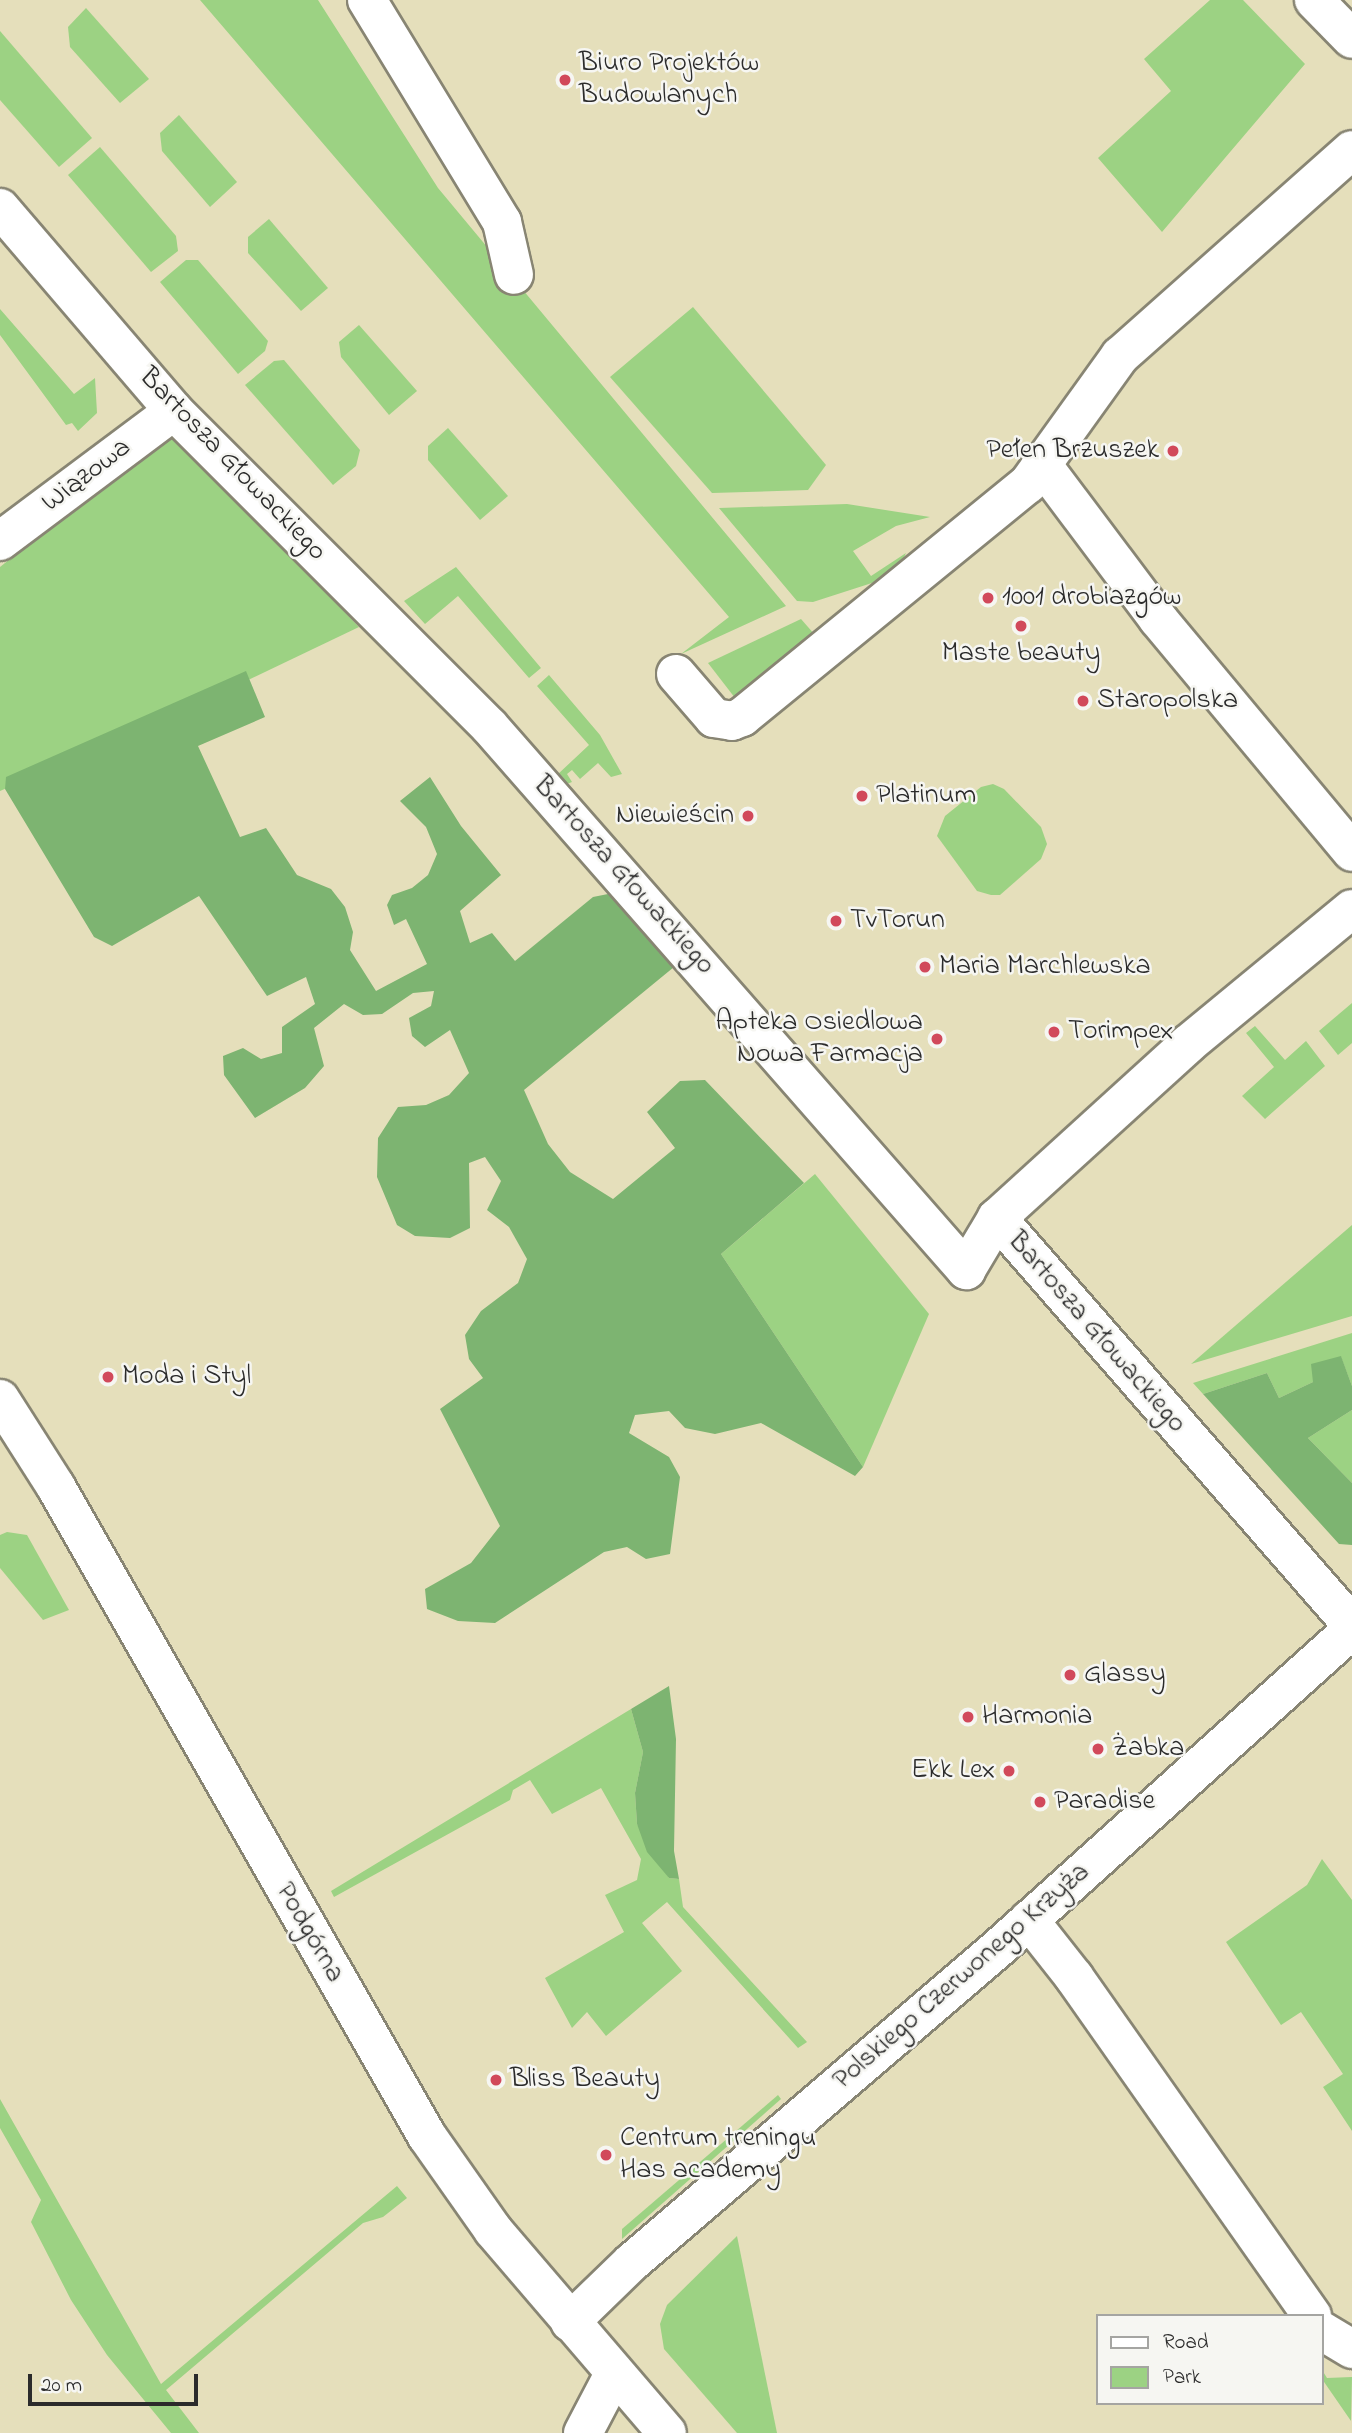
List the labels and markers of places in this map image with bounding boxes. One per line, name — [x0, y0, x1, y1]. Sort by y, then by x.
place label: Biuro Projektów Budowlanych — [579, 47, 759, 113]
marker: Biuro Projektów Budowlanych — [557, 72, 573, 88]
place label: Pełen Brzuszek — [986, 434, 1159, 468]
marker: Pełen Brzuszek — [1165, 443, 1181, 459]
place label: 1001 drobiazgów — [1002, 581, 1181, 615]
marker: 1001 drobiazgów — [980, 590, 996, 606]
marker: Maste beauty — [1013, 618, 1029, 634]
place label: Maste beauty — [942, 637, 1100, 671]
place label: Staropolska — [1097, 684, 1238, 718]
marker: Staropolska — [1075, 693, 1091, 709]
place label: Platinum — [876, 779, 976, 813]
marker: Platinum — [854, 788, 870, 804]
place label: Niewieścin — [616, 799, 734, 833]
marker: Niewieścin — [740, 808, 756, 824]
place label: TvTorun — [850, 904, 945, 938]
marker: TvTorun — [828, 913, 844, 929]
place label: Maria Marchlewska — [939, 950, 1151, 984]
marker: Maria Marchlewska — [917, 959, 933, 975]
place label: Apteka Osiedlowa Nowa Farmacja — [715, 1006, 923, 1072]
place label: Torimpex — [1068, 1015, 1173, 1049]
marker: Torimpex — [1046, 1024, 1062, 1040]
marker: Apteka Osiedlowa Nowa Farmacja — [929, 1031, 945, 1047]
place label: Moda i Styl — [122, 1360, 251, 1394]
marker: Moda i Styl — [100, 1369, 116, 1385]
place label: Glassy — [1084, 1658, 1165, 1692]
marker: Glassy — [1062, 1667, 1078, 1683]
place label: Harmonia — [982, 1700, 1092, 1734]
marker: Harmonia — [960, 1709, 976, 1725]
place label: Żabka — [1112, 1732, 1184, 1766]
marker: Żabka — [1090, 1741, 1106, 1757]
place label: Ekk Lex — [911, 1754, 995, 1788]
marker: Ekk Lex — [1001, 1763, 1017, 1779]
place label: Paradise — [1054, 1785, 1155, 1819]
marker: Paradise — [1032, 1794, 1048, 1810]
place label: Bliss Beauty — [510, 2063, 660, 2097]
marker: Bliss Beauty — [488, 2072, 504, 2088]
place label: Centrum treningu Has academy — [620, 2122, 816, 2188]
marker: Centrum treningu Has academy — [598, 2147, 614, 2163]

